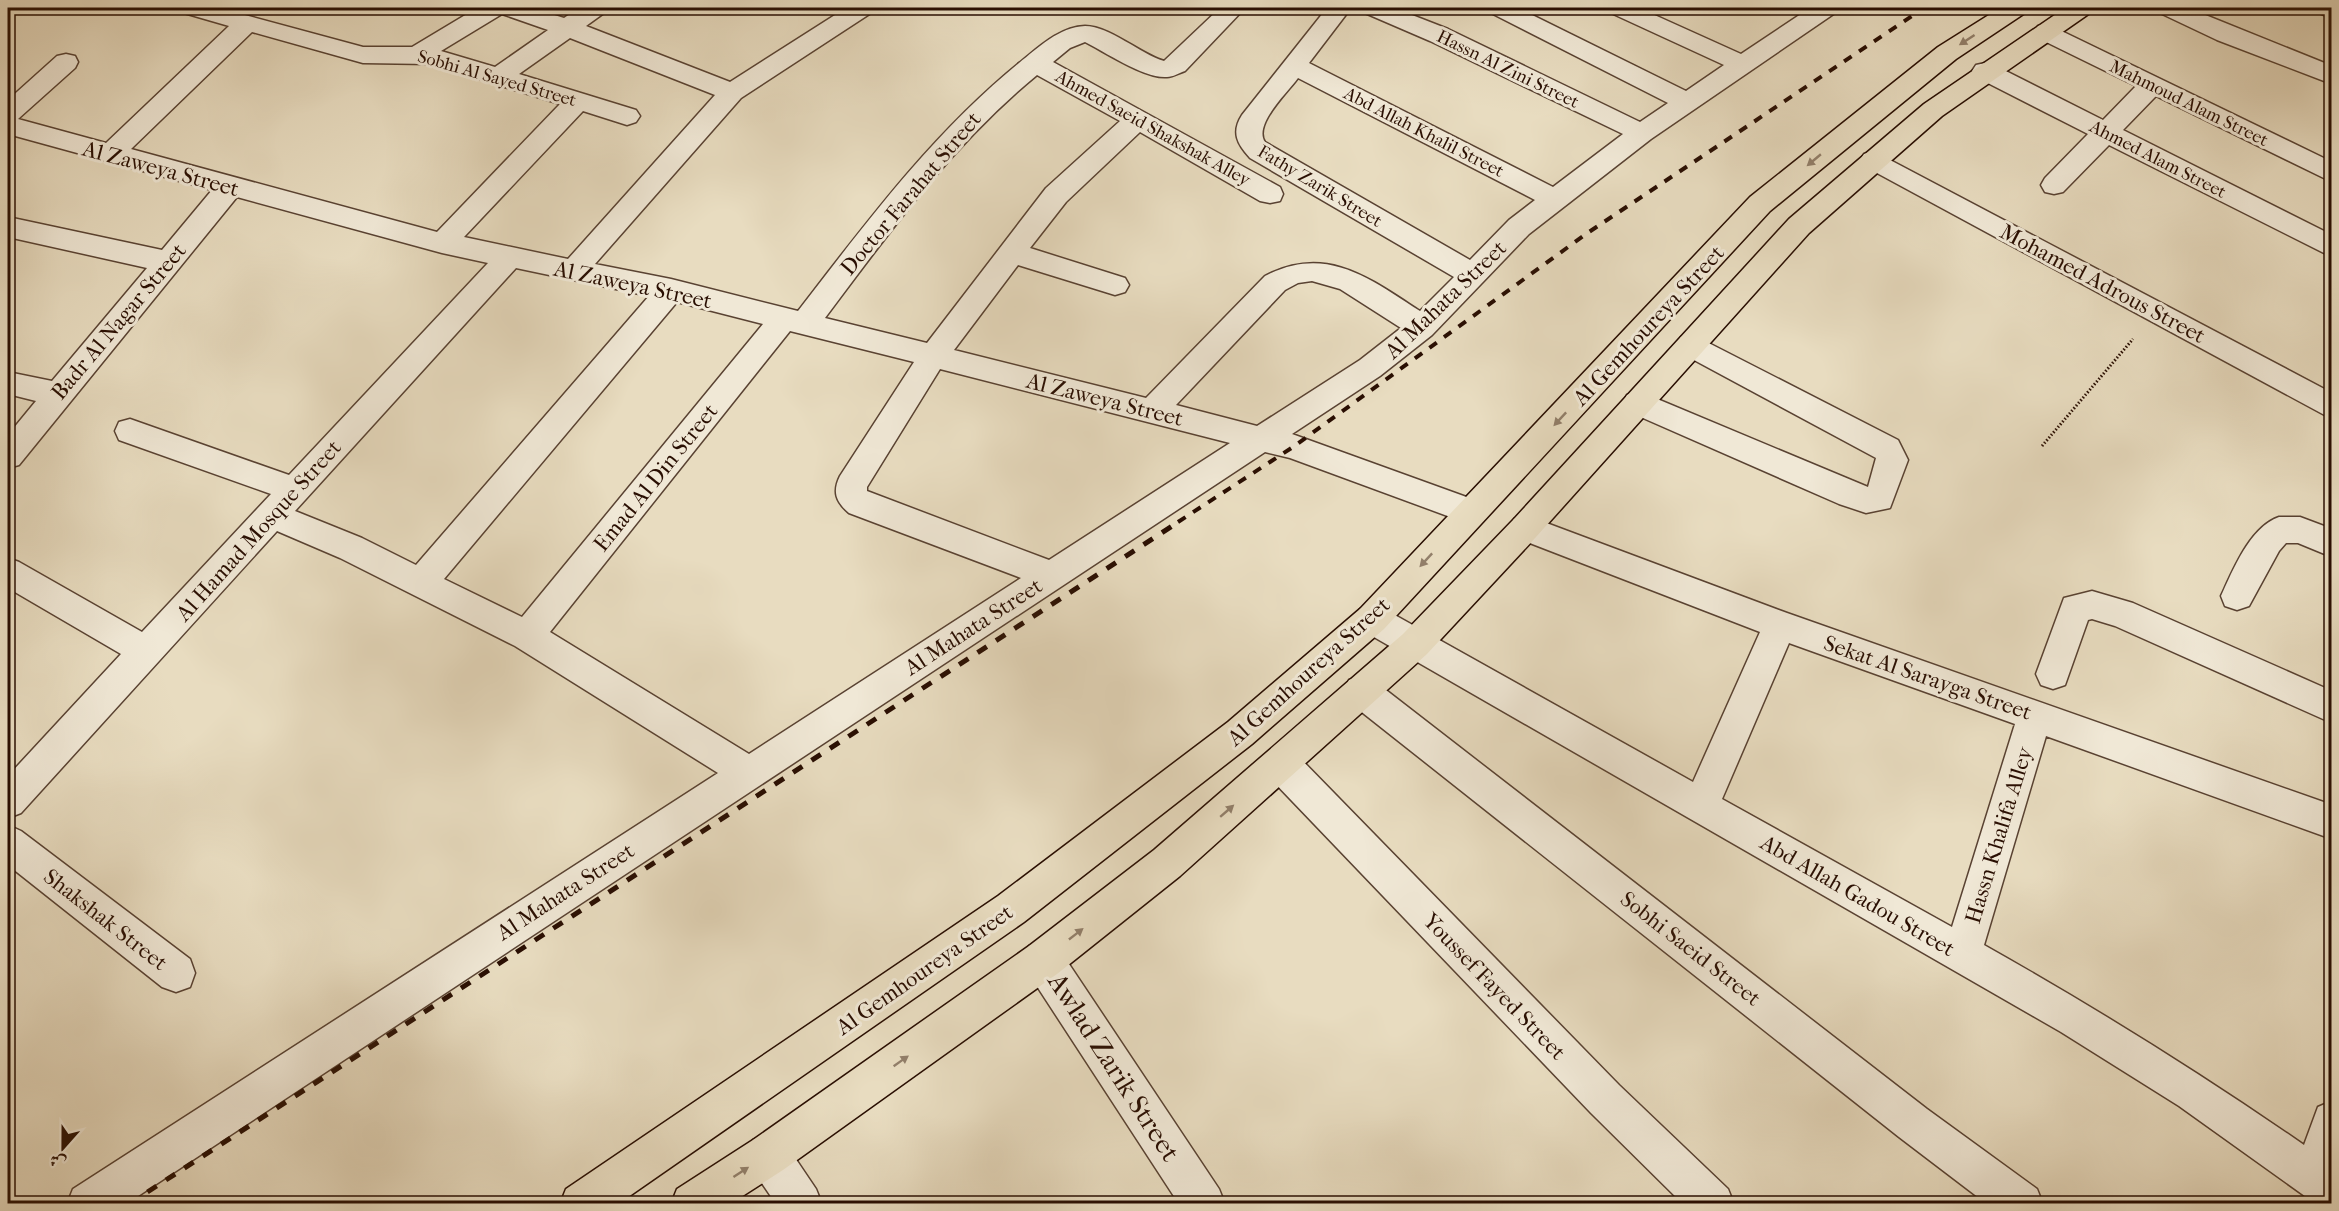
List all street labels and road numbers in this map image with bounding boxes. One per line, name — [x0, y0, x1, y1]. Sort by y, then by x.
street label: Hassn Al Zini Street — [1433, 26, 1583, 113]
street label: Sobhi Al Sayed Street — [415, 46, 579, 111]
street label: Mahmoud Alam Street — [2106, 56, 2272, 151]
street label: Ahmed Saeid Shakshak Alley — [1051, 66, 1255, 191]
street label: Abd Allah Khalil Street — [1339, 82, 1508, 182]
street label: Doctor Farahat Street — [835, 107, 987, 281]
street label: Ahmed Alam Street — [2085, 115, 2230, 203]
street label: Al Zaweya Street — [79, 135, 242, 202]
street label: Fathy Zarik Street — [1254, 141, 1386, 232]
street label: Mohamed Adrous Street — [1995, 219, 2210, 349]
street label: Al Mahata Street — [1379, 235, 1512, 365]
street label: Badr Al Nagar Street — [46, 238, 192, 405]
street label: Al Gemhoureya Street — [1567, 240, 1730, 412]
street label: Al Zaweya Street — [551, 255, 714, 314]
street label: Al Zaweya Street — [1023, 368, 1186, 432]
street label: Emad Al Din Street — [588, 398, 723, 557]
street label: Al Hamad Mosque Street — [170, 435, 347, 627]
street label: Al Mahata Street — [899, 573, 1047, 682]
street label: Al Gemhoureya Street — [1221, 592, 1395, 752]
street label: Sekat Al Sarayga Street — [1820, 630, 2035, 726]
street label: Hassn Khalifa Alley — [1960, 743, 2039, 927]
street label: Abd Allah Gadou Street — [1755, 829, 1959, 962]
street label: Al Mahata Street — [491, 838, 639, 947]
street label: Shakshak Street — [38, 863, 173, 976]
street label: Sobhi Saeid Street — [1615, 886, 1766, 1012]
street label: Al Gemhoureya Street — [830, 899, 1018, 1041]
street label: Youssef Fayed Street — [1417, 907, 1571, 1066]
street label: Awlad Zarik Street — [1041, 966, 1187, 1167]

